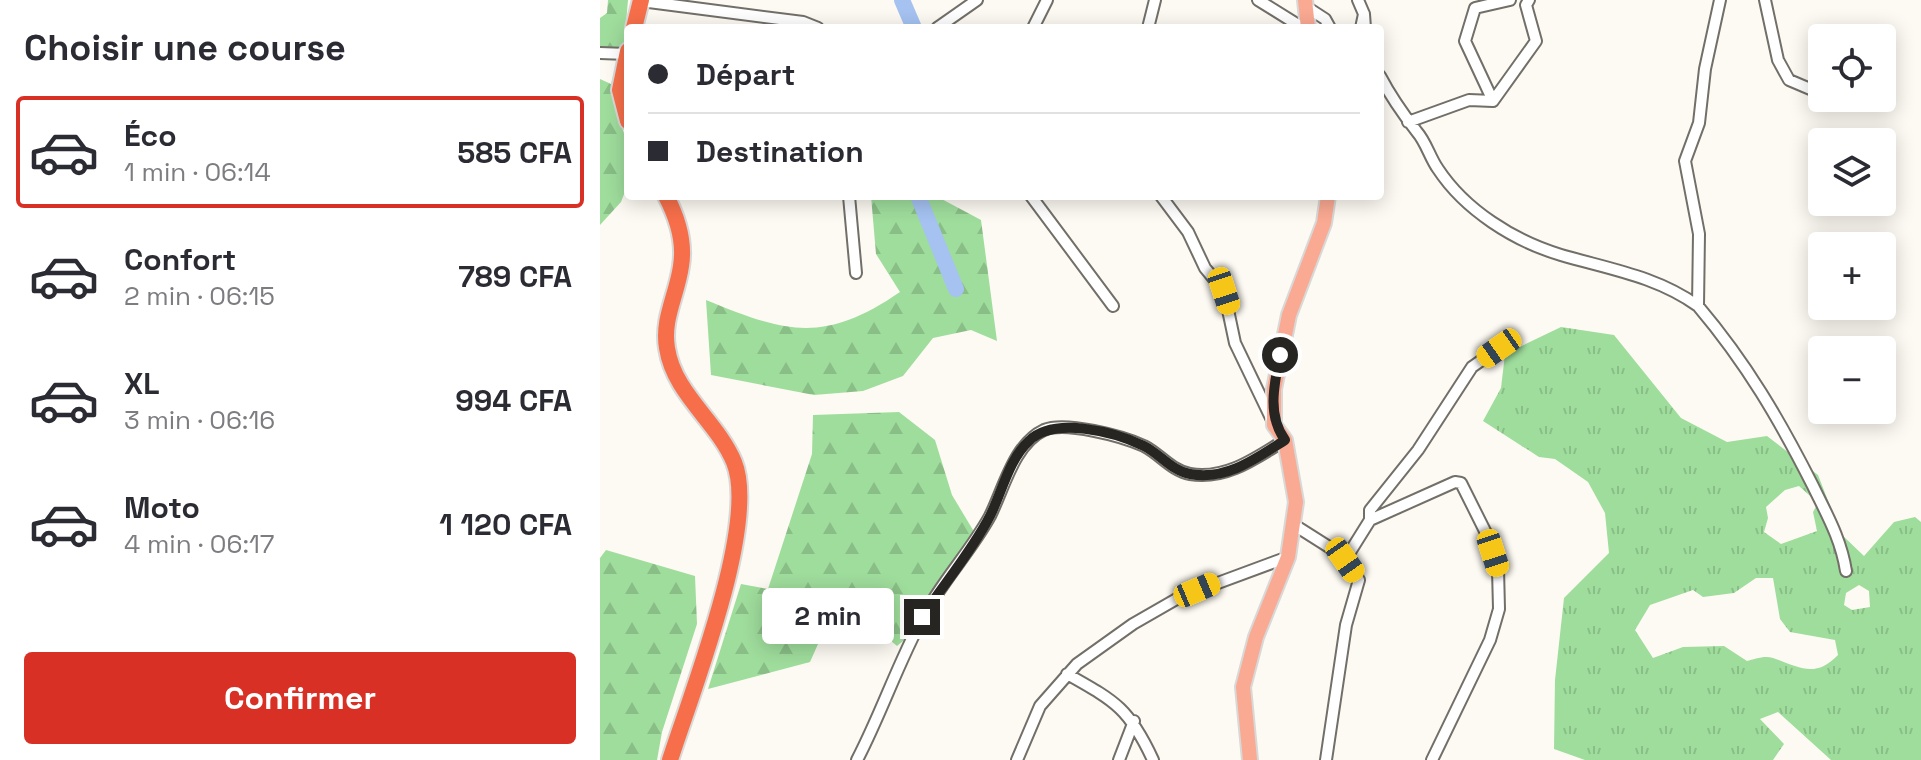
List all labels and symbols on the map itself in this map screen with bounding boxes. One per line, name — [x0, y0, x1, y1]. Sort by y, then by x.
car — [1205, 264, 1243, 318]
car — [1472, 324, 1526, 372]
route start — [1262, 337, 1298, 373]
car — [1474, 526, 1512, 580]
car — [1321, 533, 1369, 587]
car — [1170, 570, 1224, 610]
callout: 2 min — [762, 589, 894, 645]
route end — [904, 599, 940, 635]

